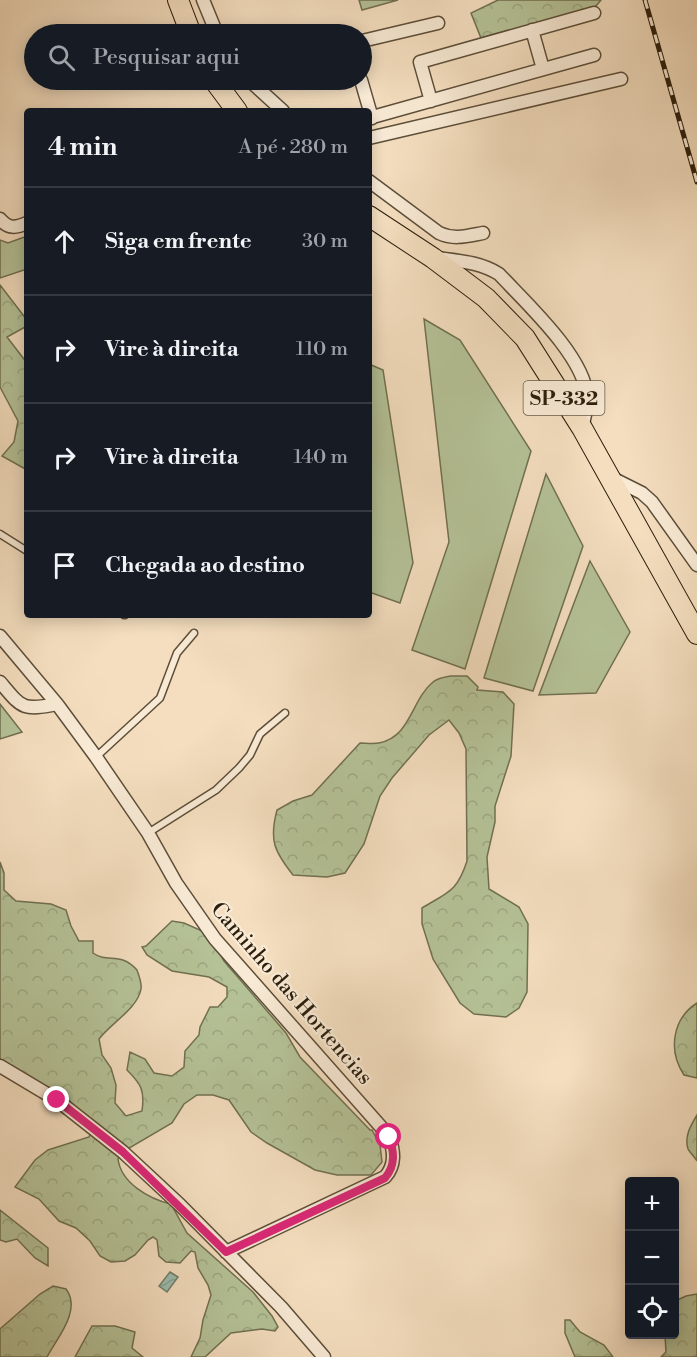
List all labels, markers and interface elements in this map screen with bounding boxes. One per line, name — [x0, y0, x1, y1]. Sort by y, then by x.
search box — [24, 24, 372, 90]
icon: search — [45, 41, 78, 74]
text: Pesquisar aqui — [93, 44, 240, 71]
text: 4 min — [48, 131, 118, 163]
text: A pé · 280 m — [238, 135, 348, 160]
icon: ahead — [48, 225, 81, 258]
text: Siga em frente — [105, 228, 252, 255]
text: 30 m — [302, 229, 348, 254]
icon: right — [48, 333, 81, 366]
text: Vire à direita — [105, 336, 239, 363]
text: 110 m — [296, 337, 348, 362]
road number: SP-332 — [524, 381, 604, 415]
icon: right — [48, 441, 81, 474]
text: Vire à direita — [105, 444, 239, 471]
text: 140 m — [293, 445, 348, 470]
icon: arrive — [48, 549, 81, 582]
text: Chegada ao destino — [105, 552, 305, 579]
street label: Caminho das Hortencias — [205, 897, 378, 1090]
route end — [43, 1086, 69, 1112]
route start — [375, 1123, 401, 1149]
map controls — [625, 1177, 679, 1339]
button: + — [625, 1177, 679, 1231]
button: − — [625, 1231, 679, 1285]
button: locate — [625, 1285, 679, 1339]

